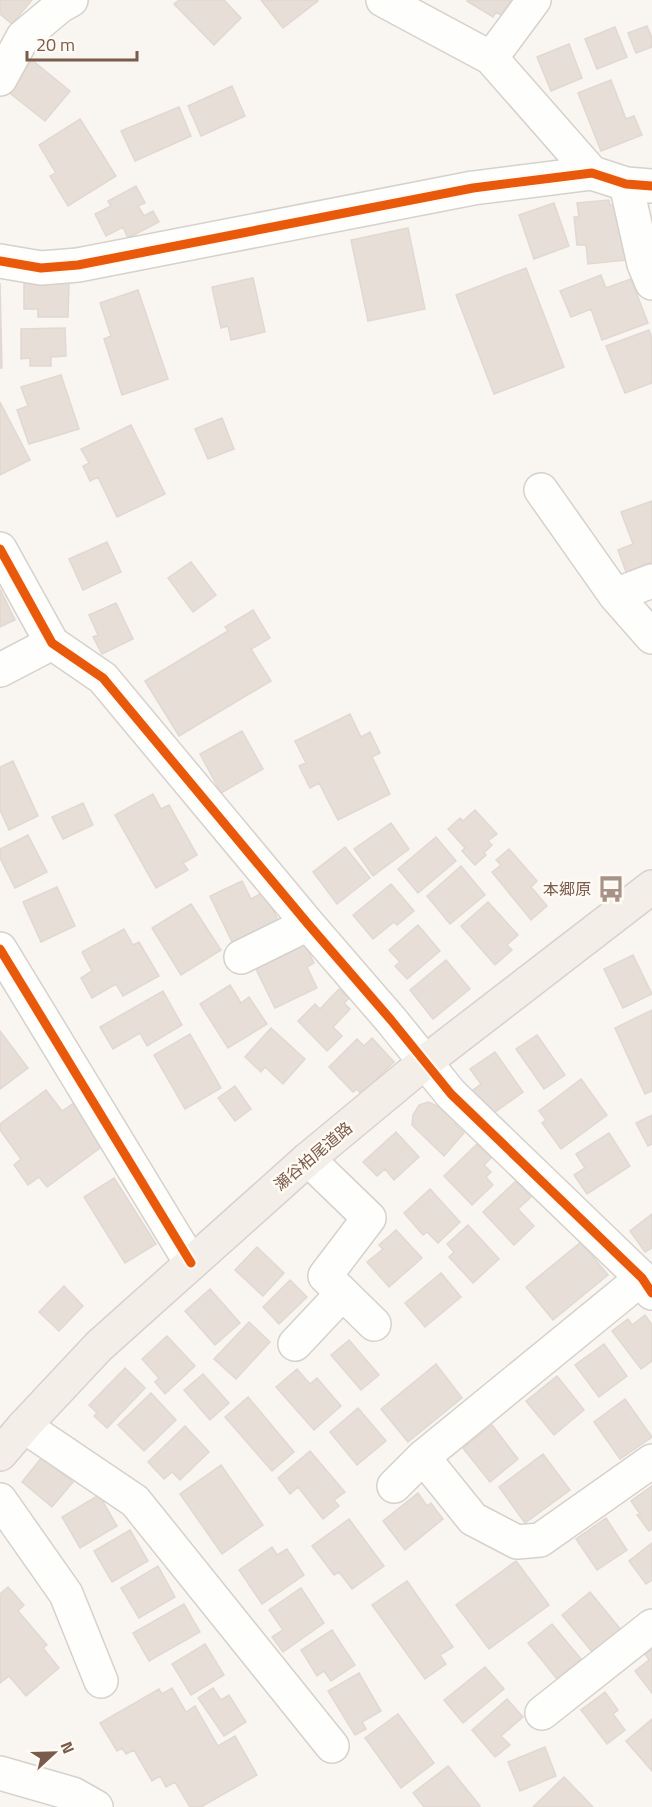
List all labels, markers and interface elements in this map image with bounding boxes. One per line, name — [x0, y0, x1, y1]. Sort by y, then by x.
scale bar — [27, 24, 136, 62]
text: 20 m — [36, 31, 75, 58]
bus stop icon: 本郷原 — [596, 874, 626, 904]
place label: 本郷原 — [543, 877, 591, 901]
street label: 瀬谷柏尾道路 — [269, 1116, 357, 1196]
north arrow — [24, 1723, 84, 1783]
text: N — [55, 1738, 81, 1757]

